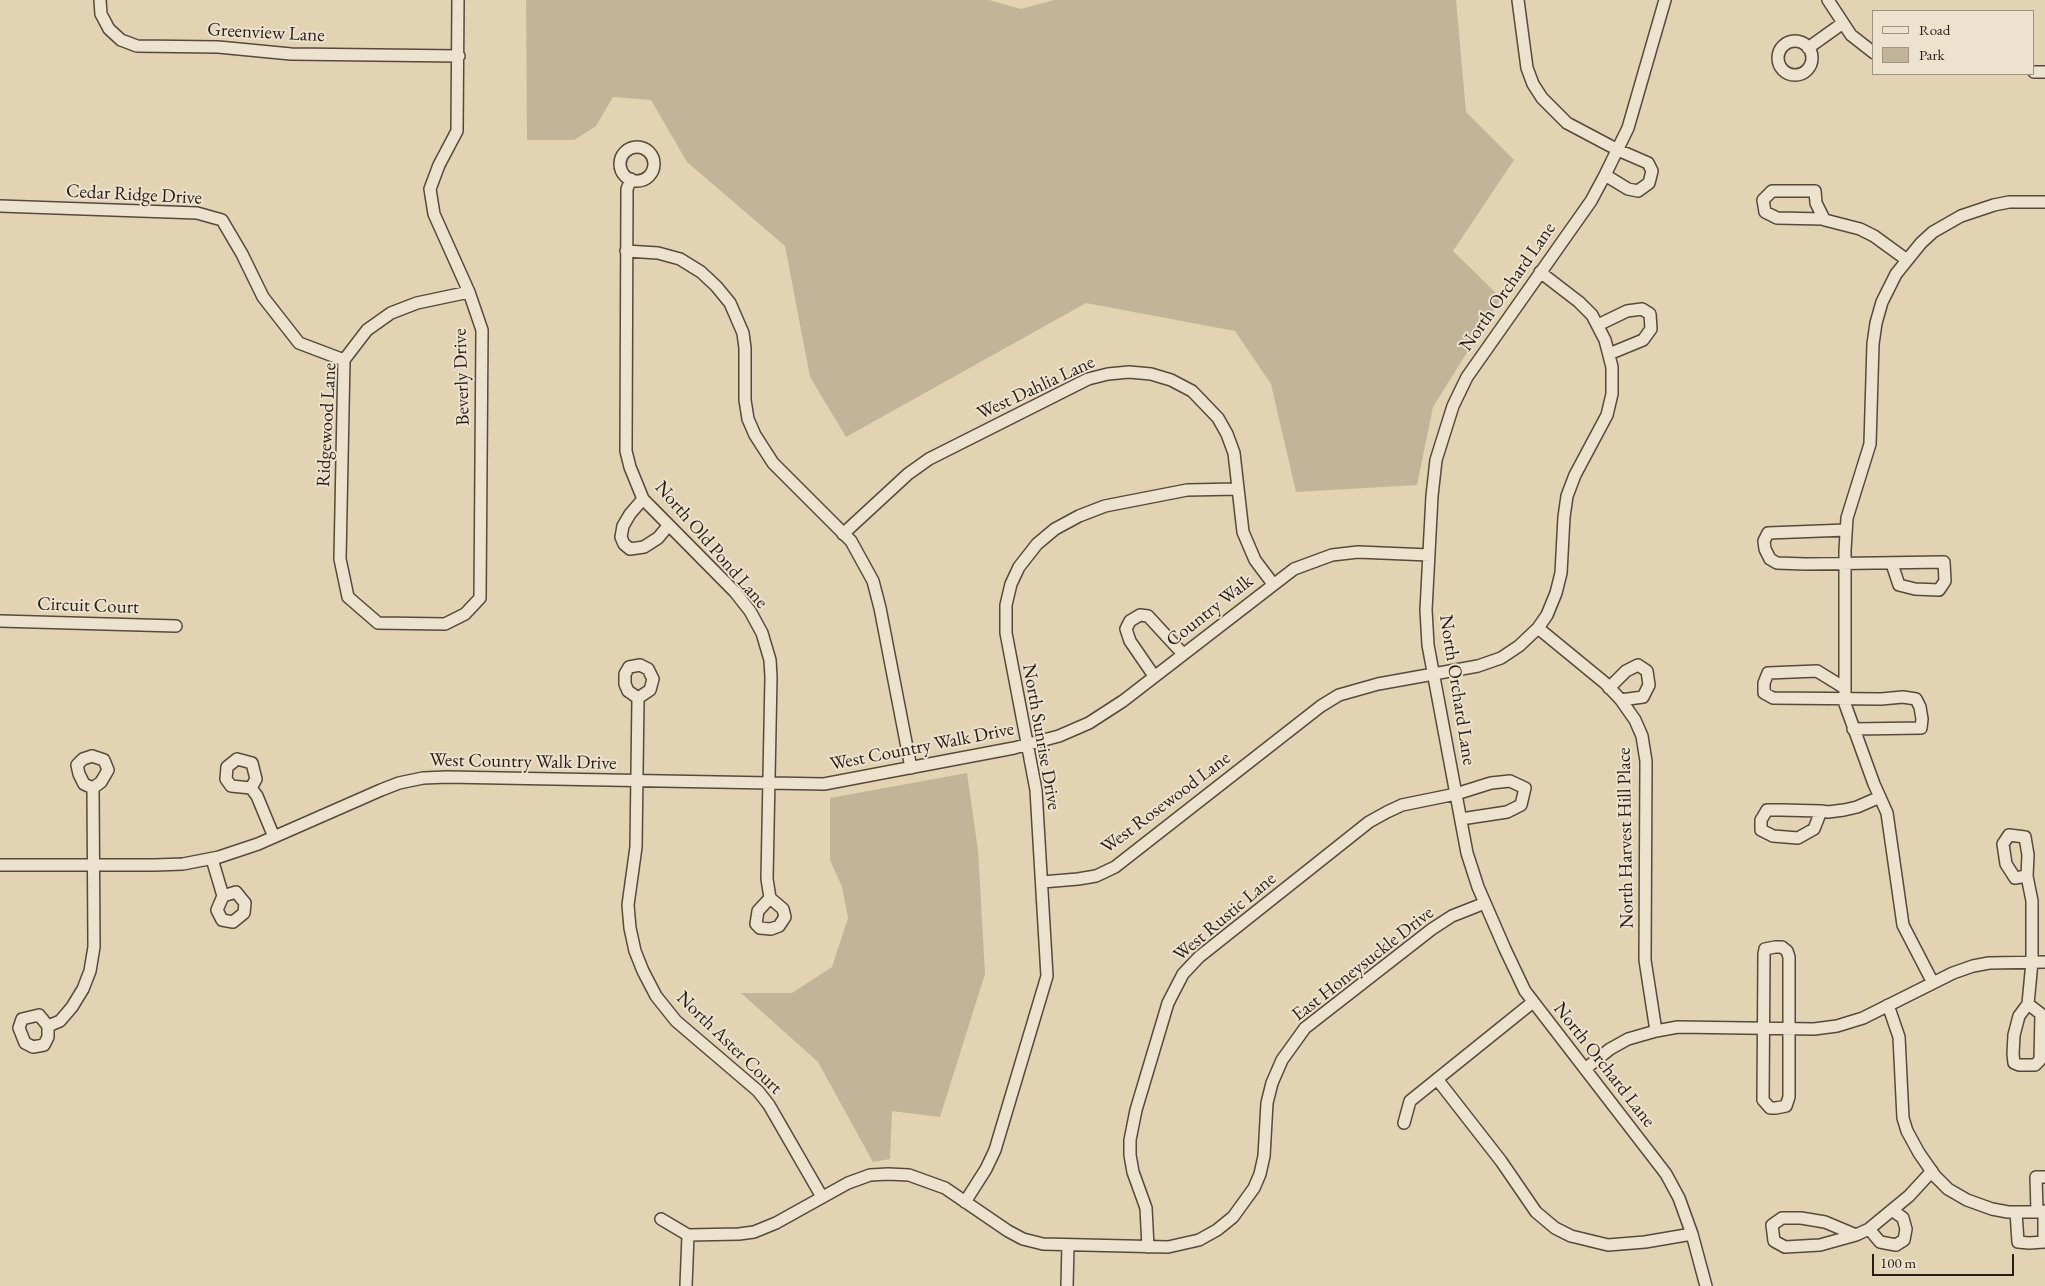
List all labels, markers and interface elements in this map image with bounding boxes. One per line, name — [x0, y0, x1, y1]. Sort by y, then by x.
legend — [1872, 10, 2035, 75]
street label: Greenview Lane — [207, 19, 325, 47]
text: Road — [1919, 20, 1950, 39]
text: Park — [1919, 45, 1945, 64]
street label: Cedar Ridge Drive — [66, 180, 202, 210]
street label: North Orchard Lane — [1455, 218, 1561, 356]
street label: Beverly Drive — [449, 328, 475, 426]
street label: West Dahlia Lane — [974, 351, 1098, 425]
street label: Ridgewood Lane — [312, 362, 342, 488]
street label: North Old Pond Lane — [649, 477, 773, 613]
street label: Country Walk — [1162, 570, 1258, 652]
street label: Circuit Court — [37, 593, 139, 619]
street label: North Orchard Lane — [1434, 613, 1480, 767]
street label: North Sunrise Drive — [1017, 662, 1065, 812]
street label: West Country Walk Drive — [828, 718, 1016, 776]
street label: West Rosewood Lane — [1097, 747, 1235, 859]
street label: North Harvest Hill Place — [1613, 747, 1639, 929]
street label: West Country Walk Drive — [429, 749, 617, 775]
street label: West Rustic Lane — [1169, 868, 1281, 966]
street label: East Honeysuckle Drive — [1288, 902, 1438, 1026]
street label: North Aster Court — [671, 987, 787, 1099]
street label: North Orchard Lane — [1548, 998, 1660, 1132]
scale bar — [1875, 1244, 2018, 1276]
text: 100 m — [1880, 1253, 1916, 1272]

